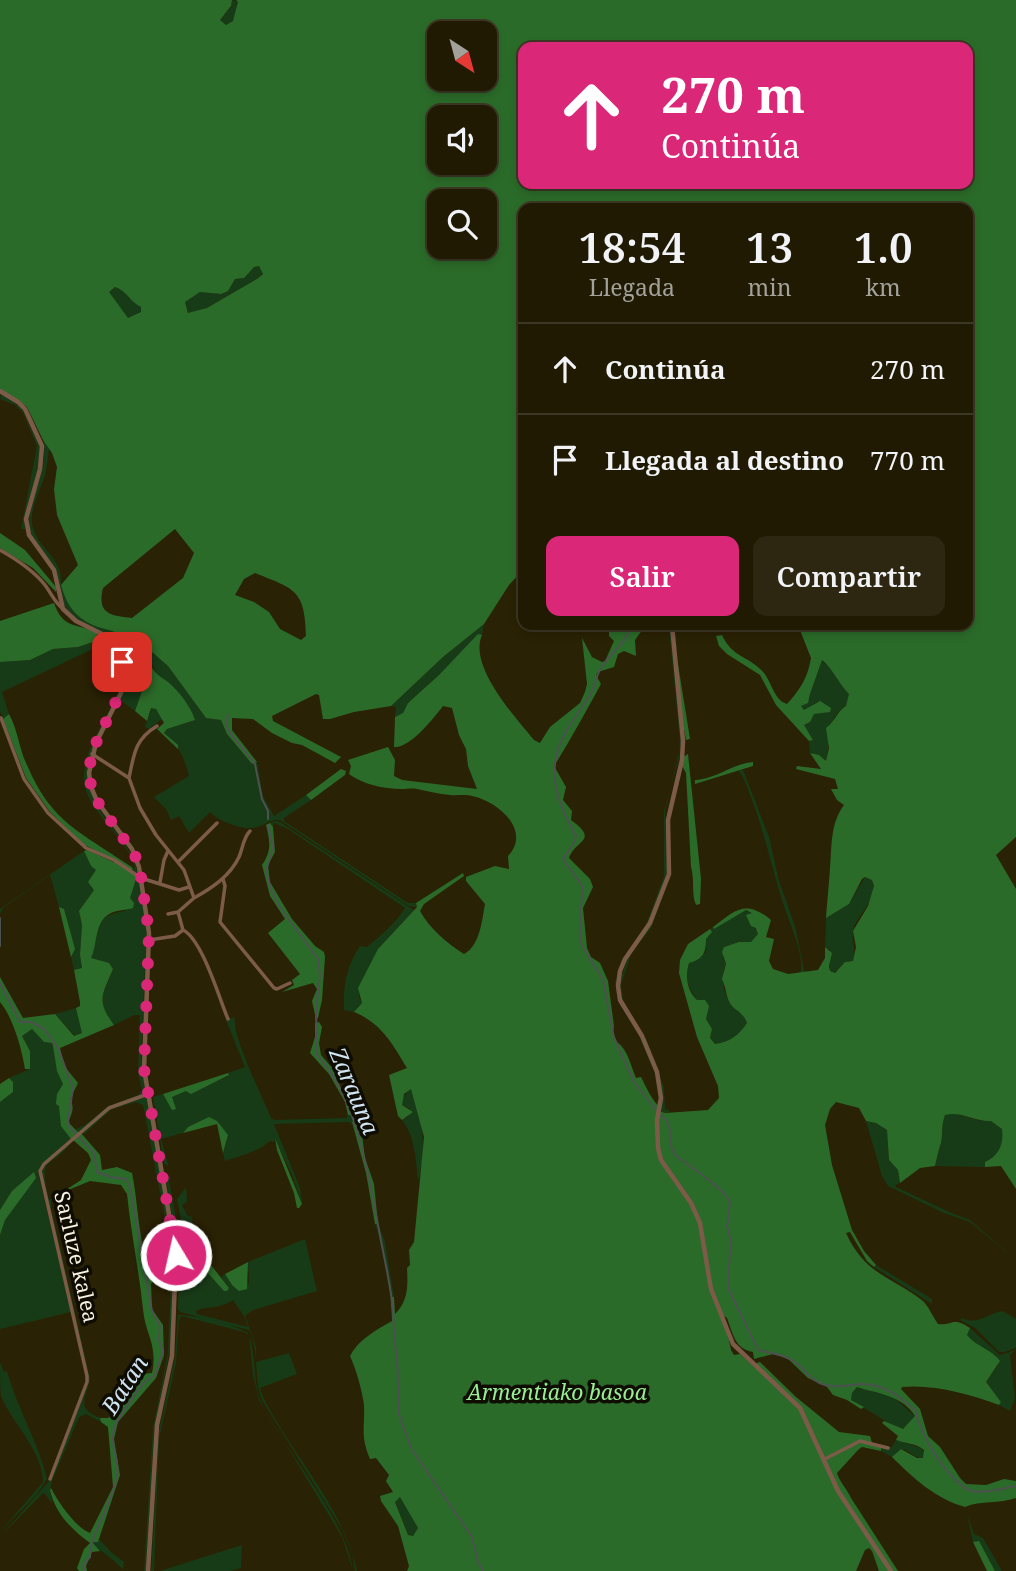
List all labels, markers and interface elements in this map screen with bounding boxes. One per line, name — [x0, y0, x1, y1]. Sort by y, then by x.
north arrow — [427, 21, 497, 91]
map controls — [427, 21, 497, 259]
text: 270 m — [661, 61, 805, 127]
icon: ahead — [546, 70, 637, 161]
button: sound — [427, 105, 497, 175]
text: Continúa — [661, 124, 800, 167]
button: search — [427, 189, 497, 259]
text: 18:54 — [578, 218, 685, 275]
text: 13 — [746, 218, 793, 275]
text: 1.0 — [854, 218, 913, 275]
text: Llegada — [589, 271, 675, 303]
text: min — [748, 271, 792, 303]
text: km — [865, 271, 901, 303]
icon: ahead — [546, 350, 584, 388]
text: Continúa — [605, 351, 726, 387]
text: 270 m — [870, 351, 945, 387]
icon: arrive — [546, 441, 584, 479]
text: Llegada al destino — [605, 442, 844, 478]
text: 770 m — [870, 442, 945, 478]
button: Salir — [546, 536, 739, 616]
button: Compartir — [753, 536, 945, 616]
pin — [92, 632, 152, 692]
icon: arrive — [103, 643, 141, 681]
water label: Zarauna — [322, 1041, 388, 1140]
street label: Sarluze kalea — [48, 1188, 106, 1325]
position arrow — [139, 1218, 213, 1292]
water label: Batan — [93, 1349, 155, 1421]
park label: Armentiako basoa — [465, 1378, 648, 1406]

